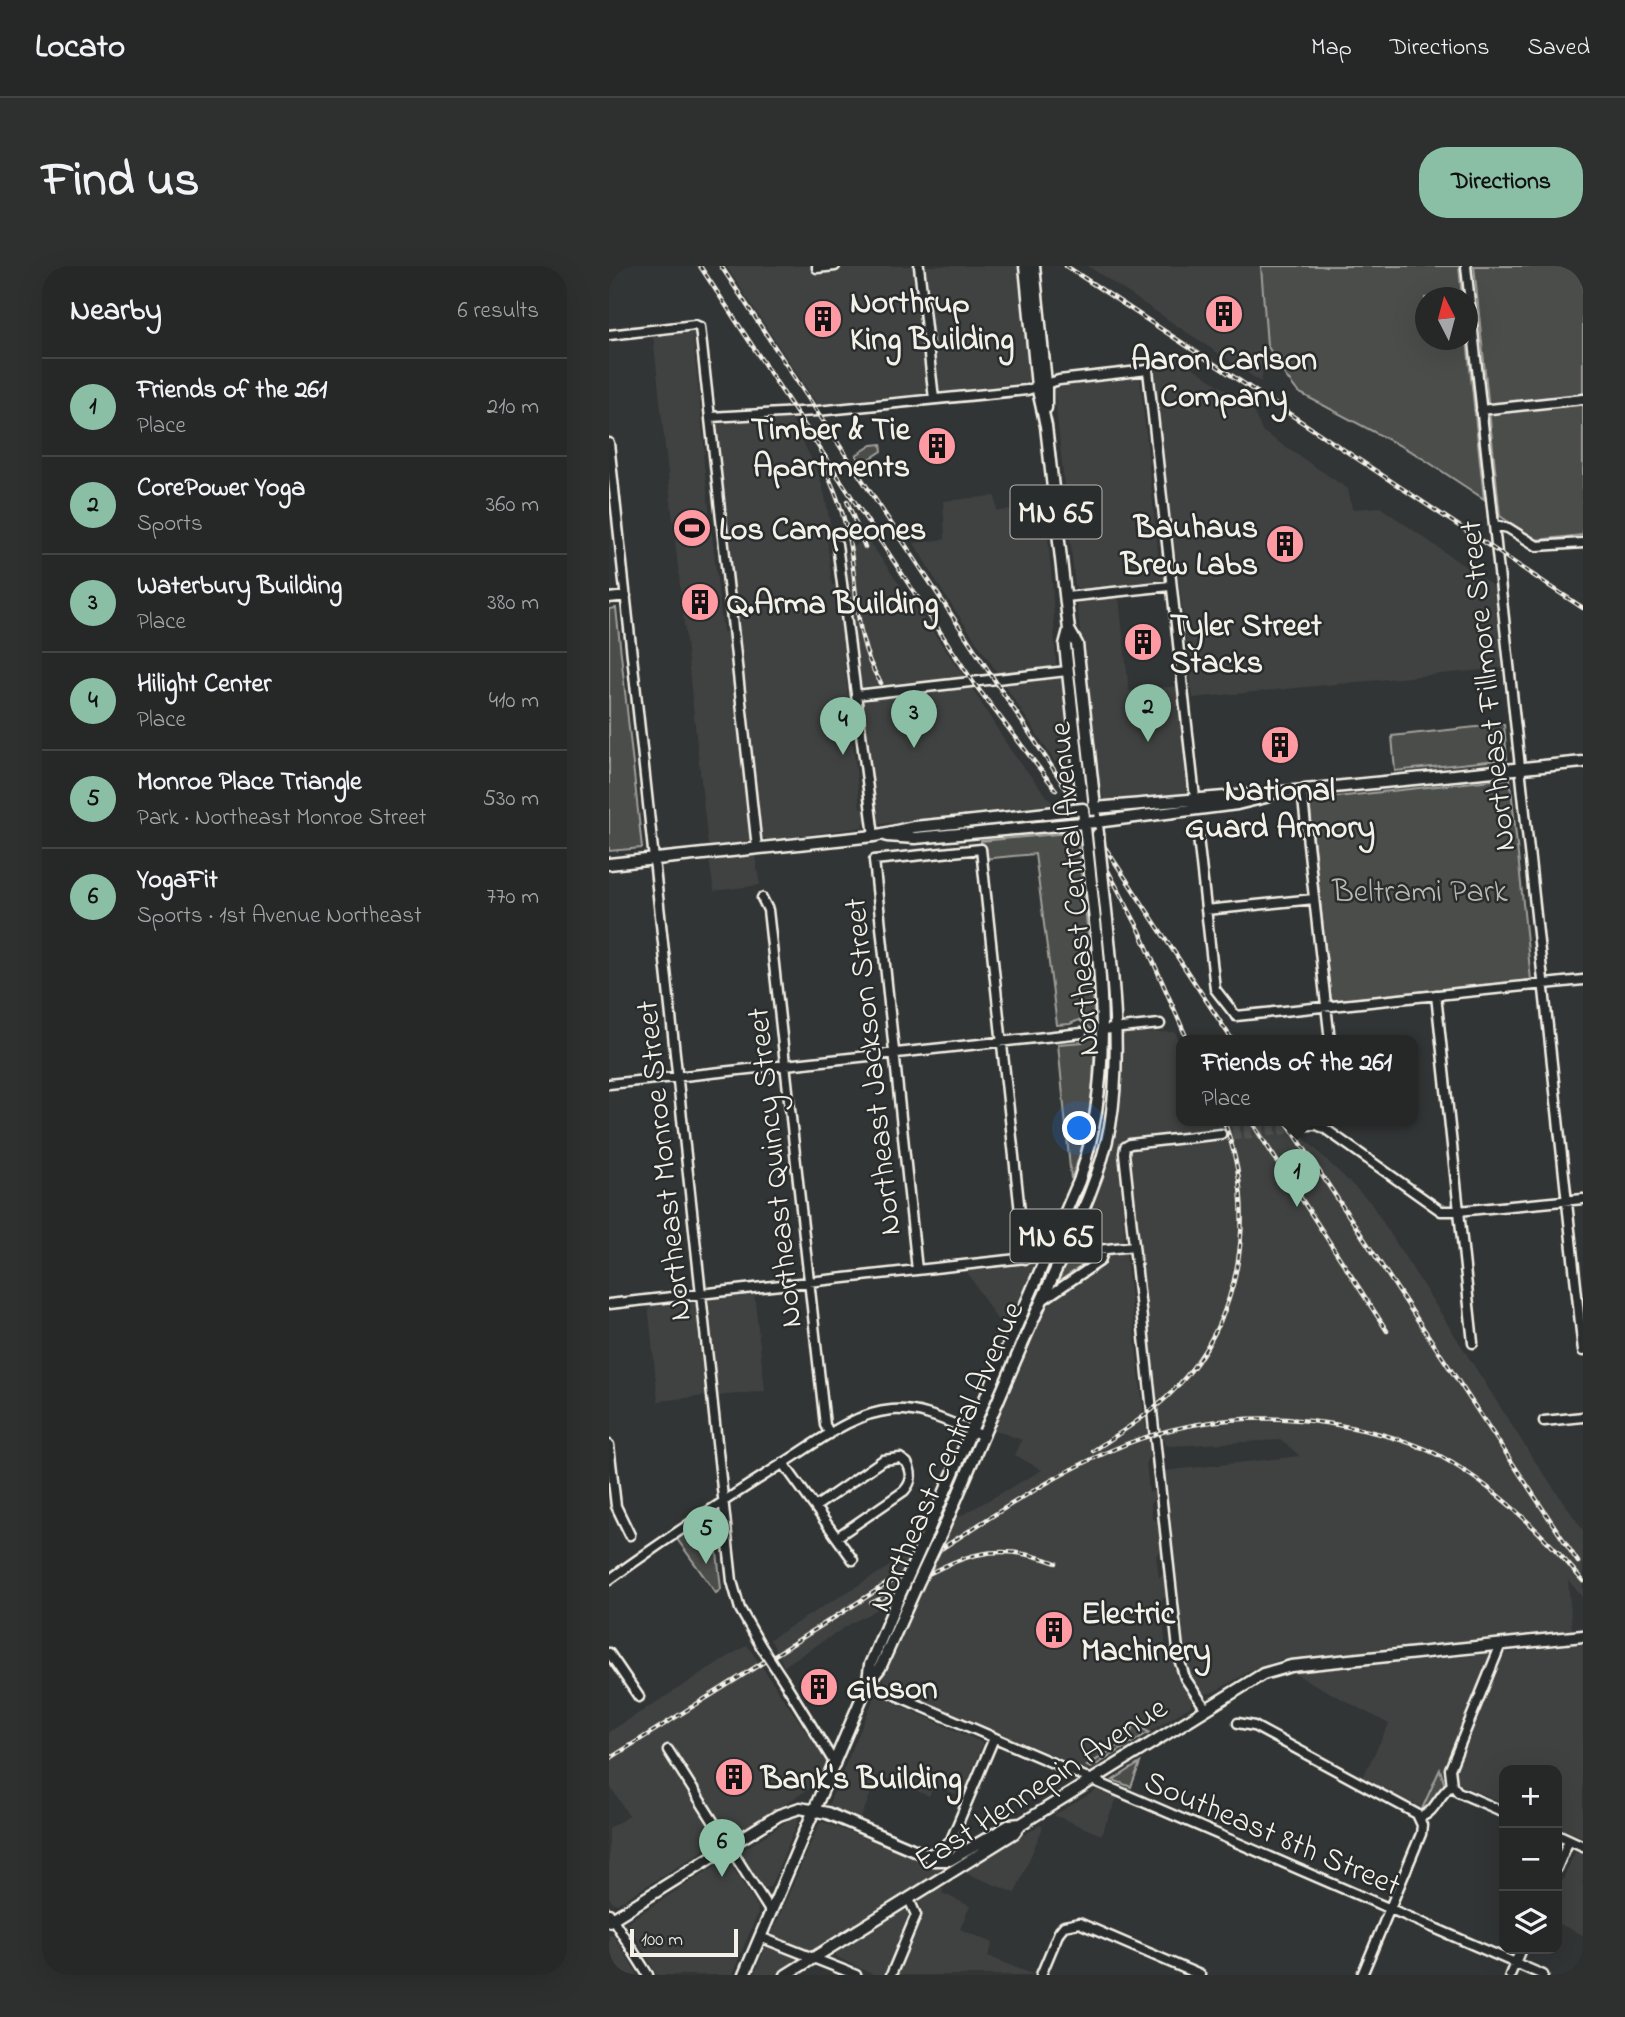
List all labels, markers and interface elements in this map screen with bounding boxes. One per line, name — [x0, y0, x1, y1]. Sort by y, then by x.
text: Locato — [35, 24, 125, 72]
text: Map — [1311, 31, 1352, 66]
text: Directions — [1390, 31, 1489, 66]
text: Saved — [1527, 31, 1590, 66]
text: Find us — [42, 146, 199, 218]
button: Directions — [1419, 147, 1583, 218]
place label: Northrup King Building — [850, 281, 1014, 366]
north arrow — [1415, 287, 1478, 350]
text: Nearby — [70, 290, 162, 334]
building icon: Aaron Carlson Company — [1203, 293, 1245, 335]
text: 6 results — [458, 295, 539, 328]
building icon: Northrup King Building — [802, 298, 844, 340]
place label: Aaron Carlson Company — [1131, 338, 1317, 423]
text: Friends of the 261 — [137, 372, 327, 410]
text: 1 — [89, 391, 97, 424]
text: 210 m — [487, 391, 539, 424]
place label: Timber & Tie Apartments — [751, 408, 912, 492]
text: Place — [137, 410, 186, 443]
building icon: Timber & Tie Apartments — [916, 425, 958, 467]
text: CorePower Yoga — [137, 470, 305, 508]
road number: MN 65 — [1011, 486, 1101, 538]
text: 2 — [87, 489, 99, 522]
text: 360 m — [486, 489, 539, 522]
place label: Bauhaus Brew Labs — [1119, 506, 1258, 590]
sports icon: Los Campeones — [671, 507, 713, 549]
text: Sports — [137, 508, 203, 541]
place label: Los Campeones — [719, 508, 926, 555]
street label: Northeast Fillmore Street — [1449, 518, 1530, 853]
building icon: Bauhaus Brew Labs — [1264, 523, 1306, 565]
text: Waterbury Building — [137, 568, 342, 606]
building icon: Q.Arma Building — [679, 581, 721, 623]
place label: Q.Arma Building — [727, 582, 939, 630]
text: 3 — [88, 587, 98, 620]
text: 380 m — [487, 587, 539, 620]
place label: Tyler Street Stacks — [1170, 604, 1322, 688]
text: Place — [137, 606, 186, 639]
building icon: Tyler Street Stacks — [1122, 621, 1164, 663]
text: Hilight Center — [137, 666, 271, 704]
pin: 2 — [1125, 684, 1171, 742]
text: 4 — [88, 685, 98, 718]
text: 410 m — [489, 685, 539, 718]
pin: 3 — [891, 690, 937, 748]
pin: 4 — [820, 697, 866, 755]
text: Place — [137, 704, 186, 737]
street label: Northeast Central Avenue — [1038, 719, 1115, 1058]
building icon: National Guard Armory — [1259, 724, 1301, 766]
text: Monroe Place Triangle — [137, 764, 362, 802]
place label: National Guard Armory — [1185, 769, 1375, 854]
text: 5 — [86, 783, 100, 816]
text: 530 m — [483, 783, 539, 816]
text: Park · Northeast Monroe Street — [137, 802, 427, 835]
text: YogaFit — [137, 862, 218, 900]
park label: Beltrami Park — [1331, 870, 1509, 917]
text: 6 — [88, 881, 98, 914]
text: 770 m — [487, 881, 539, 914]
street label: Northeast Jackson Street — [833, 895, 916, 1238]
text: Sports · 1st Avenue Northeast — [137, 900, 422, 933]
street label: Northeast Monroe Street — [625, 998, 706, 1323]
street label: Northeast Quincy Street — [736, 1005, 817, 1330]
popup — [1176, 1035, 1418, 1126]
text: Friends of the 261 — [1202, 1045, 1392, 1083]
text: Place — [1202, 1083, 1251, 1116]
your location — [1062, 1111, 1096, 1145]
pin: 1 — [1274, 1149, 1320, 1207]
road number: MN 65 — [1011, 1210, 1101, 1262]
street label: Northeast Central Avenue — [859, 1294, 1038, 1620]
pin: 5 — [683, 1506, 729, 1564]
place label: Electric Machinery — [1081, 1592, 1211, 1677]
building icon: Electric Machinery — [1033, 1609, 1075, 1651]
building icon: Gibson — [798, 1666, 840, 1708]
place label: Gibson — [846, 1667, 938, 1714]
street label: East Hennepin Avenue — [906, 1686, 1178, 1885]
building icon: Bank's Building — [713, 1756, 755, 1798]
place label: Bank's Building — [759, 1757, 962, 1805]
street label: Southeast 8th Street — [1136, 1760, 1407, 1911]
map controls — [1499, 1765, 1562, 1954]
button: + — [1499, 1765, 1562, 1828]
pin: 6 — [699, 1819, 745, 1877]
button: − — [1499, 1828, 1562, 1891]
button: layers — [1499, 1891, 1562, 1954]
scale bar — [630, 1926, 739, 1958]
text: 100 m — [641, 1927, 683, 1954]

